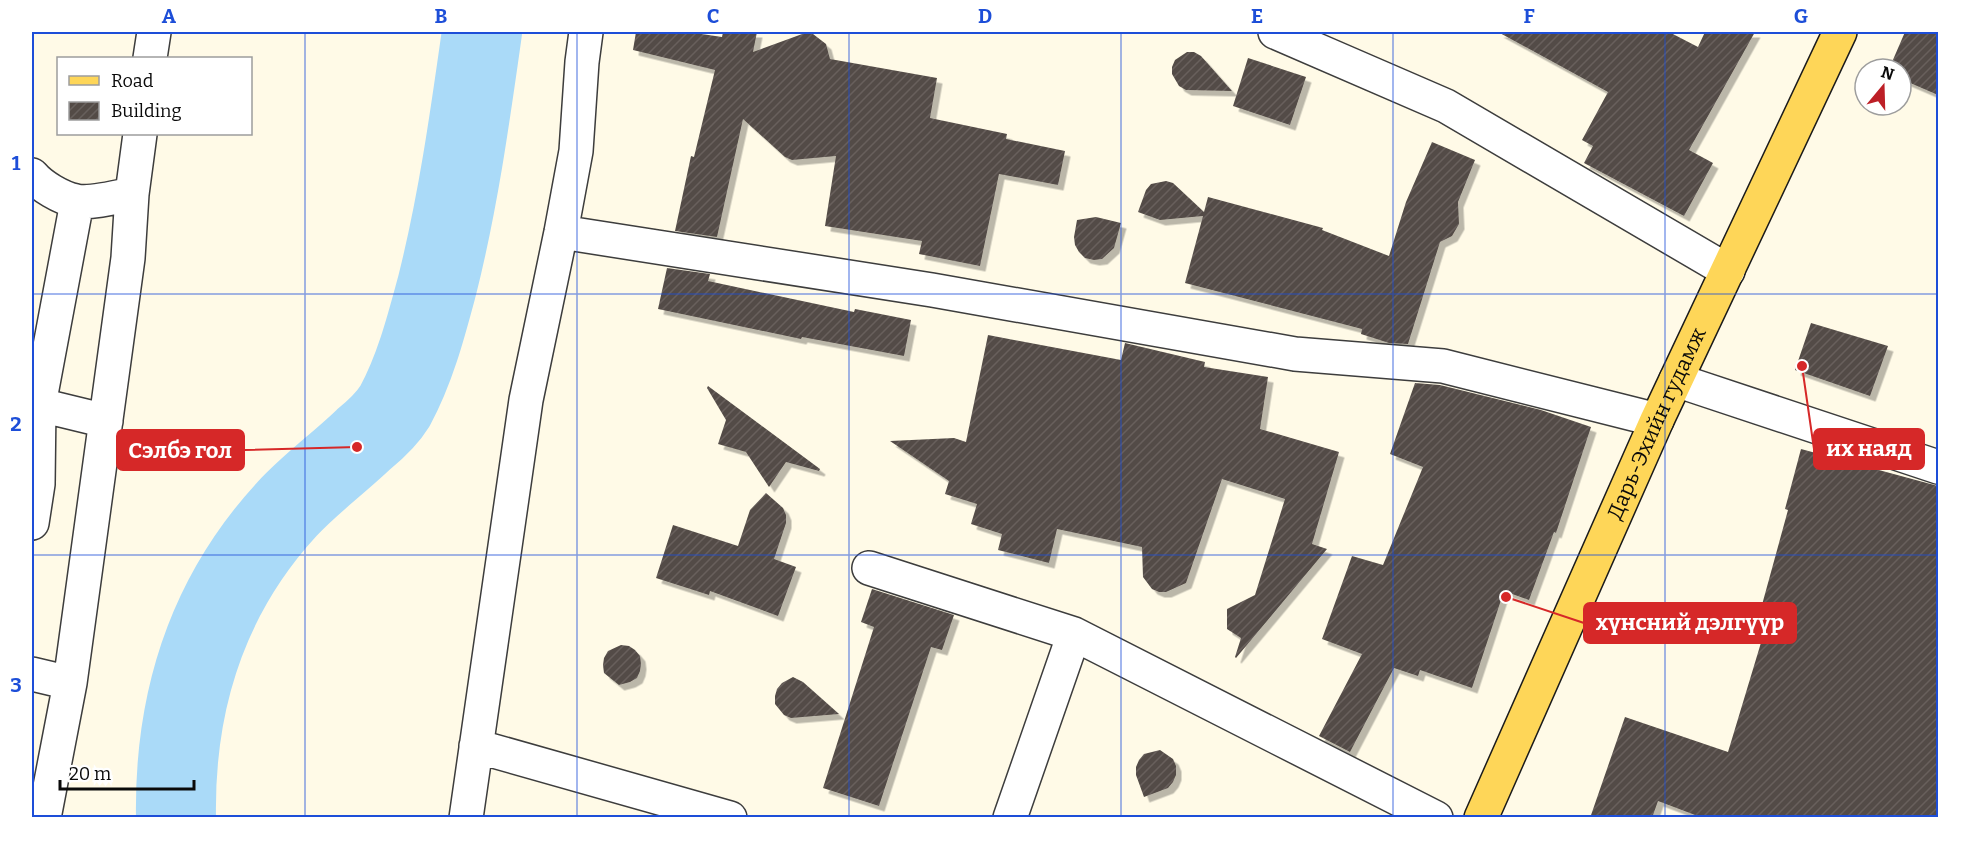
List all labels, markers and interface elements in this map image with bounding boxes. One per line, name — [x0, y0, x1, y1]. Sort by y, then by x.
text: A — [162, 4, 177, 28]
text: B — [435, 4, 448, 28]
text: C — [707, 4, 719, 28]
text: D — [978, 4, 992, 28]
text: E — [1251, 4, 1263, 28]
text: F — [1523, 4, 1535, 28]
text: G — [1794, 4, 1808, 28]
legend — [57, 57, 252, 135]
north arrow — [1853, 57, 1913, 117]
text: N — [1879, 62, 1897, 84]
text: Road — [111, 70, 154, 92]
text: Building — [111, 100, 182, 122]
text: 1 — [12, 151, 21, 175]
street label: Дарь-Эхийн гудамж — [1602, 323, 1712, 523]
text: 2 — [10, 412, 22, 436]
callout: их наяд — [1814, 429, 1924, 469]
callout: Сэлбэ гол — [117, 430, 244, 470]
text: их наяд — [1826, 435, 1912, 462]
text: Сэлбэ гол — [128, 437, 232, 464]
callout: хүнсний дэлгүүр — [1584, 603, 1796, 643]
text: хүнсний дэлгүүр — [1596, 609, 1784, 636]
text: 3 — [10, 673, 22, 697]
scale bar — [60, 753, 194, 791]
text: 20 m — [69, 763, 111, 785]

